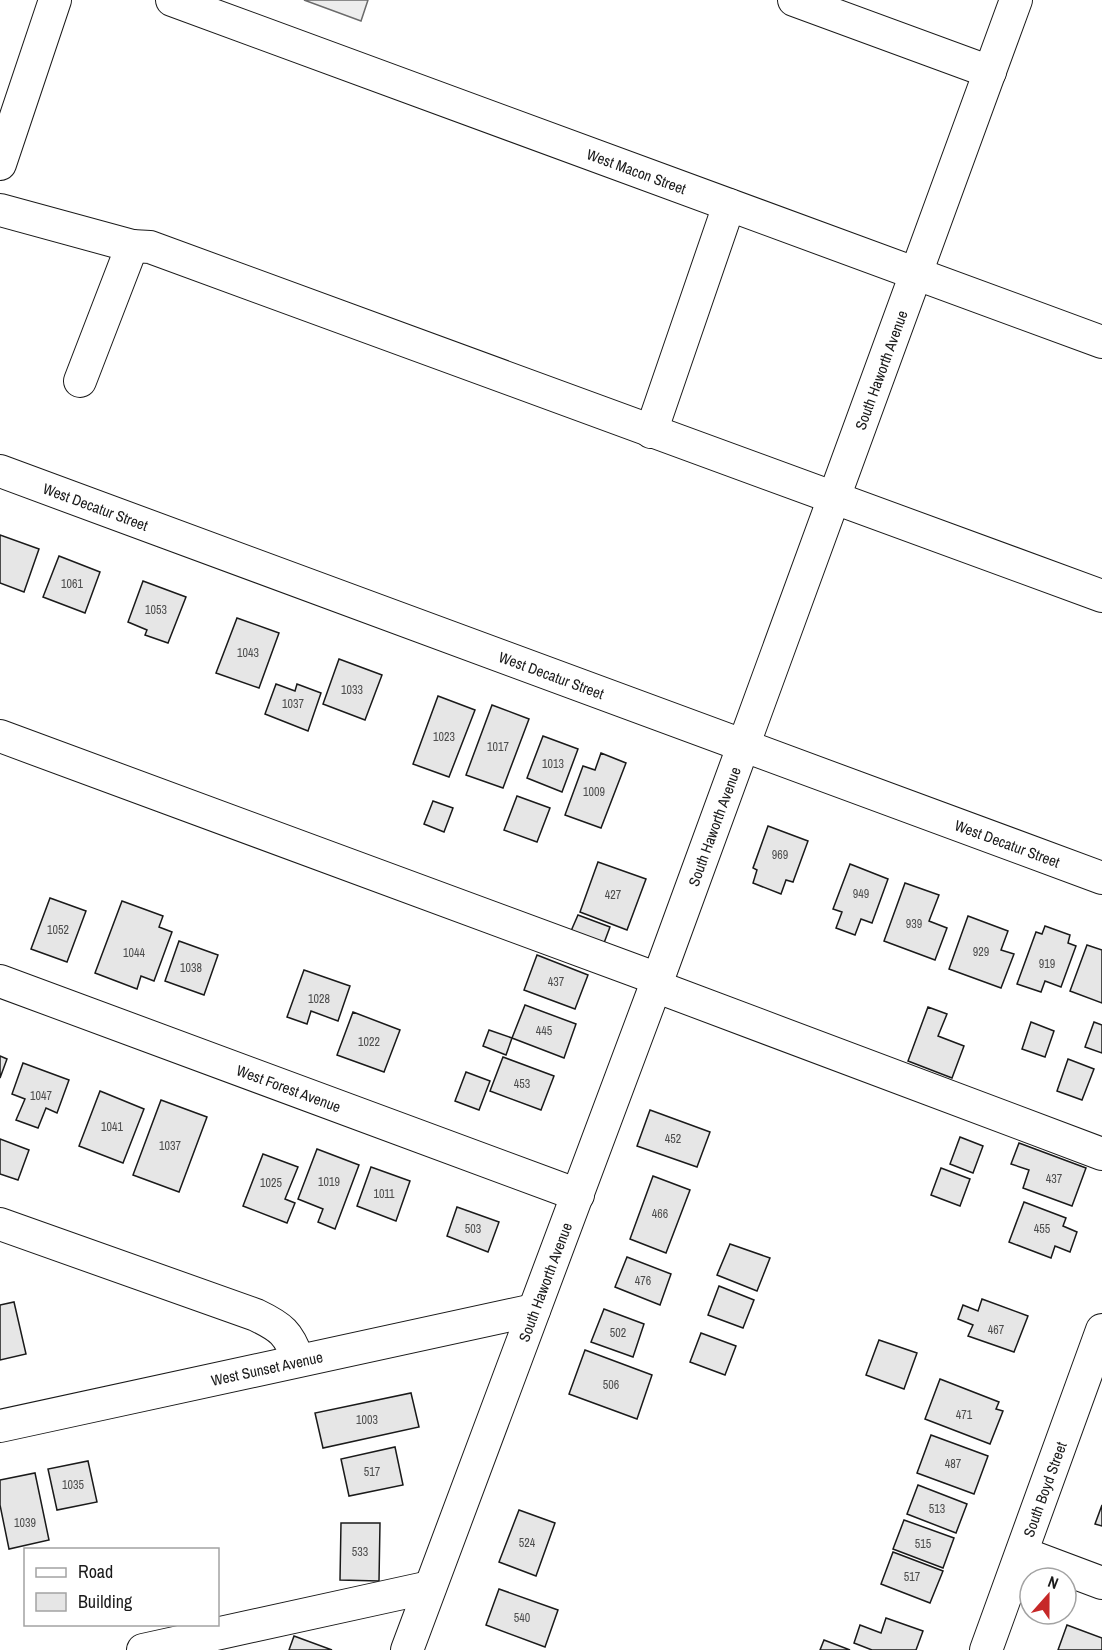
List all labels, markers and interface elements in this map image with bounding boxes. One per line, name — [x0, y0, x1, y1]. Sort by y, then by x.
street label: West Macon Street — [584, 143, 690, 199]
street label: South Haworth Avenue — [849, 307, 912, 433]
street label: West Decatur Street — [40, 477, 152, 536]
house number: 1061 — [61, 576, 83, 592]
house number: 1053 — [145, 602, 167, 618]
house number: 1043 — [237, 645, 259, 661]
street label: West Decatur Street — [496, 646, 608, 704]
house number: 1033 — [341, 682, 363, 698]
house number: 1037 — [282, 696, 304, 712]
house number: 1023 — [433, 729, 455, 745]
house number: 1017 — [487, 739, 509, 755]
house number: 1013 — [542, 756, 564, 772]
street label: South Haworth Avenue — [682, 764, 745, 889]
house number: 1009 — [583, 784, 605, 800]
street label: West Decatur Street — [952, 814, 1064, 872]
house number: 969 — [772, 847, 788, 863]
house number: 949 — [853, 886, 869, 902]
house number: 427 — [605, 887, 622, 903]
house number: 939 — [906, 916, 922, 932]
house number: 1052 — [47, 922, 69, 938]
house number: 929 — [973, 944, 989, 960]
house number: 1044 — [123, 945, 145, 961]
house number: 919 — [1039, 956, 1055, 972]
house number: 1038 — [180, 960, 202, 976]
house number: 437 — [548, 974, 565, 990]
house number: 1028 — [308, 991, 330, 1007]
house number: 445 — [536, 1023, 553, 1039]
house number: 1022 — [358, 1034, 380, 1050]
street label: West Forest Avenue — [234, 1059, 344, 1117]
house number: 453 — [514, 1076, 530, 1092]
house number: 1047 — [30, 1088, 52, 1104]
house number: 1041 — [101, 1119, 123, 1135]
house number: 452 — [665, 1131, 681, 1147]
house number: 1037 — [159, 1138, 181, 1154]
house number: 437 — [1046, 1171, 1063, 1187]
house number: 1019 — [318, 1174, 340, 1190]
house number: 1025 — [260, 1175, 282, 1191]
house number: 1011 — [373, 1186, 395, 1202]
house number: 466 — [652, 1206, 668, 1222]
street label: South Haworth Avenue — [513, 1219, 577, 1344]
house number: 503 — [465, 1221, 481, 1237]
house number: 455 — [1034, 1221, 1051, 1237]
house number: 476 — [635, 1273, 651, 1289]
house number: 467 — [988, 1322, 1005, 1338]
house number: 502 — [610, 1325, 626, 1341]
street label: West Sunset Avenue — [209, 1346, 325, 1390]
house number: 506 — [603, 1377, 619, 1393]
house number: 471 — [956, 1407, 973, 1423]
house number: 1003 — [356, 1412, 378, 1428]
street label: South Boyd Street — [1017, 1438, 1071, 1540]
house number: 487 — [945, 1456, 962, 1472]
house number: 517 — [364, 1464, 381, 1480]
house number: 1035 — [62, 1477, 84, 1493]
house number: 513 — [929, 1501, 945, 1517]
house number: 1039 — [14, 1515, 36, 1531]
house number: 524 — [519, 1535, 536, 1551]
house number: 515 — [915, 1536, 932, 1552]
house number: 533 — [352, 1544, 368, 1560]
legend — [24, 1548, 219, 1626]
text: Road — [78, 1559, 113, 1584]
north arrow — [1018, 1566, 1078, 1626]
house number: 517 — [904, 1569, 921, 1585]
text: N — [1045, 1570, 1062, 1594]
text: Building — [78, 1589, 133, 1614]
house number: 540 — [514, 1610, 530, 1626]

